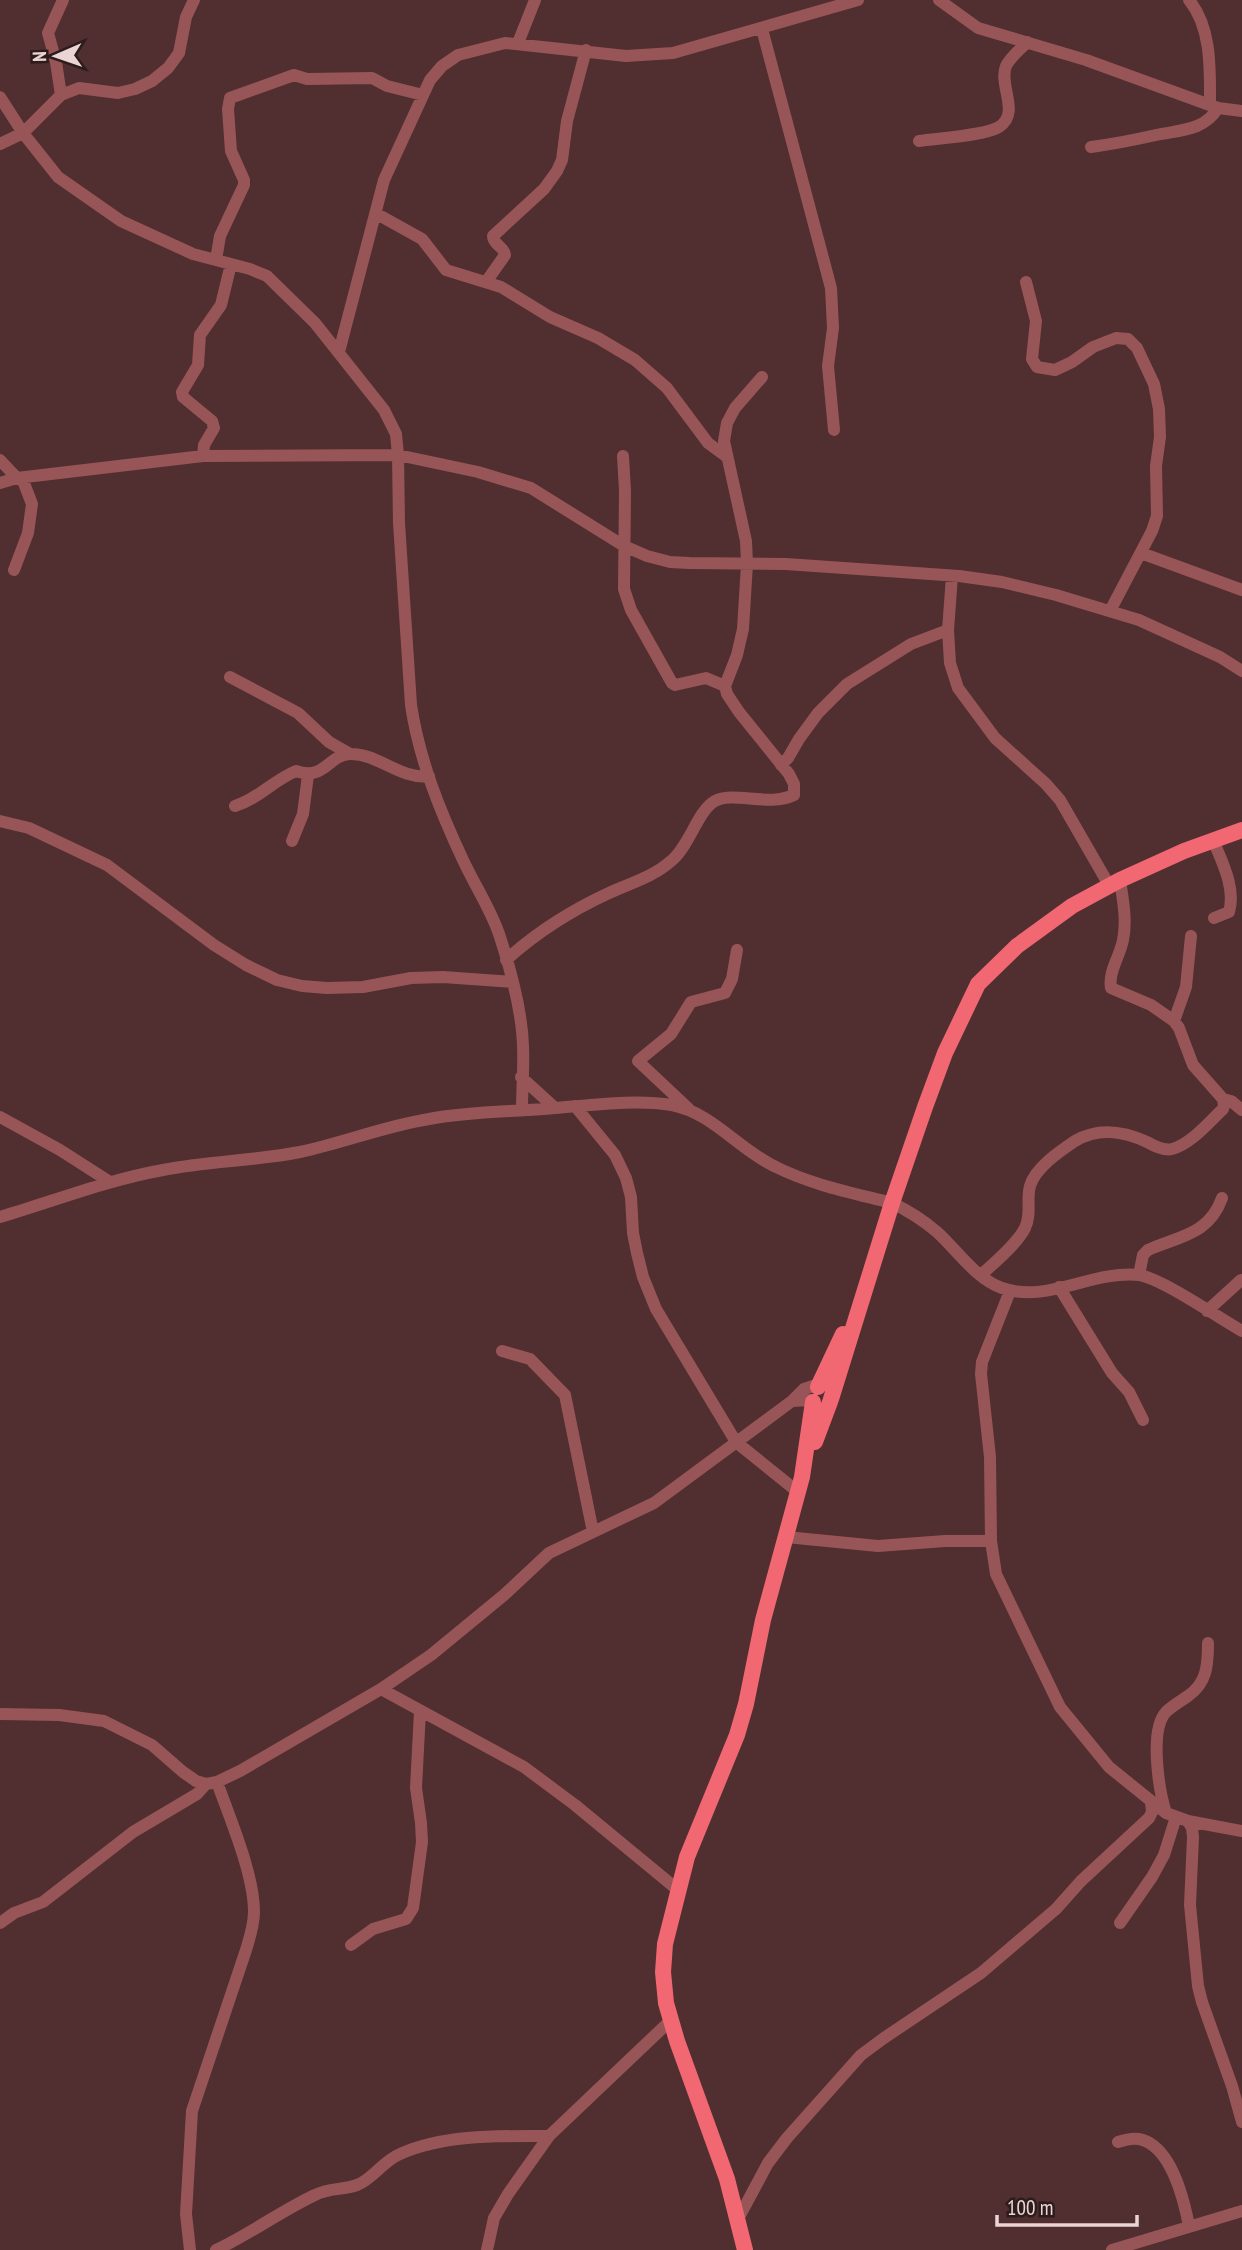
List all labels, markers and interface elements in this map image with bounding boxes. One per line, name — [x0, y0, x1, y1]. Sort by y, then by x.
north arrow — [21, 21, 91, 91]
text: N — [27, 51, 51, 62]
scale bar — [997, 2184, 1137, 2228]
text: 100 m — [1007, 2194, 1053, 2221]

